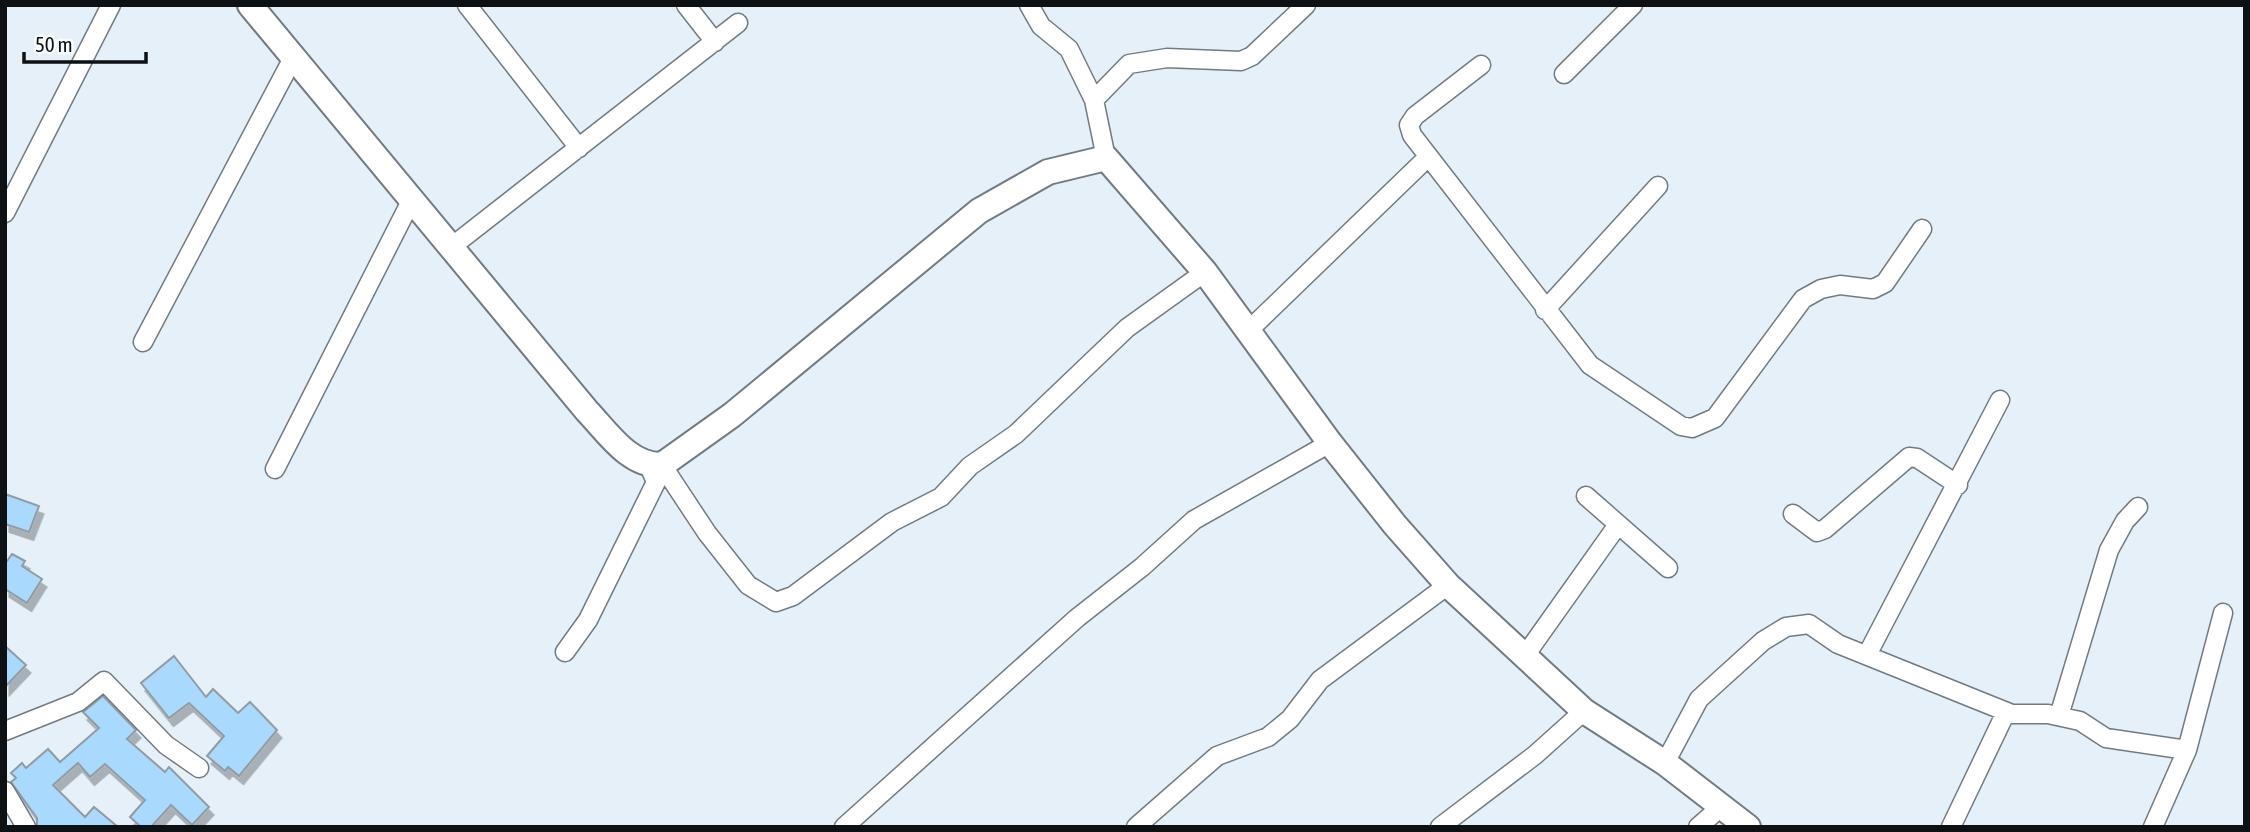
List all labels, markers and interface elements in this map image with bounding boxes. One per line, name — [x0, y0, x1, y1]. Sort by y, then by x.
scale bar — [24, 21, 147, 65]
text: 50 m — [35, 32, 73, 56]

